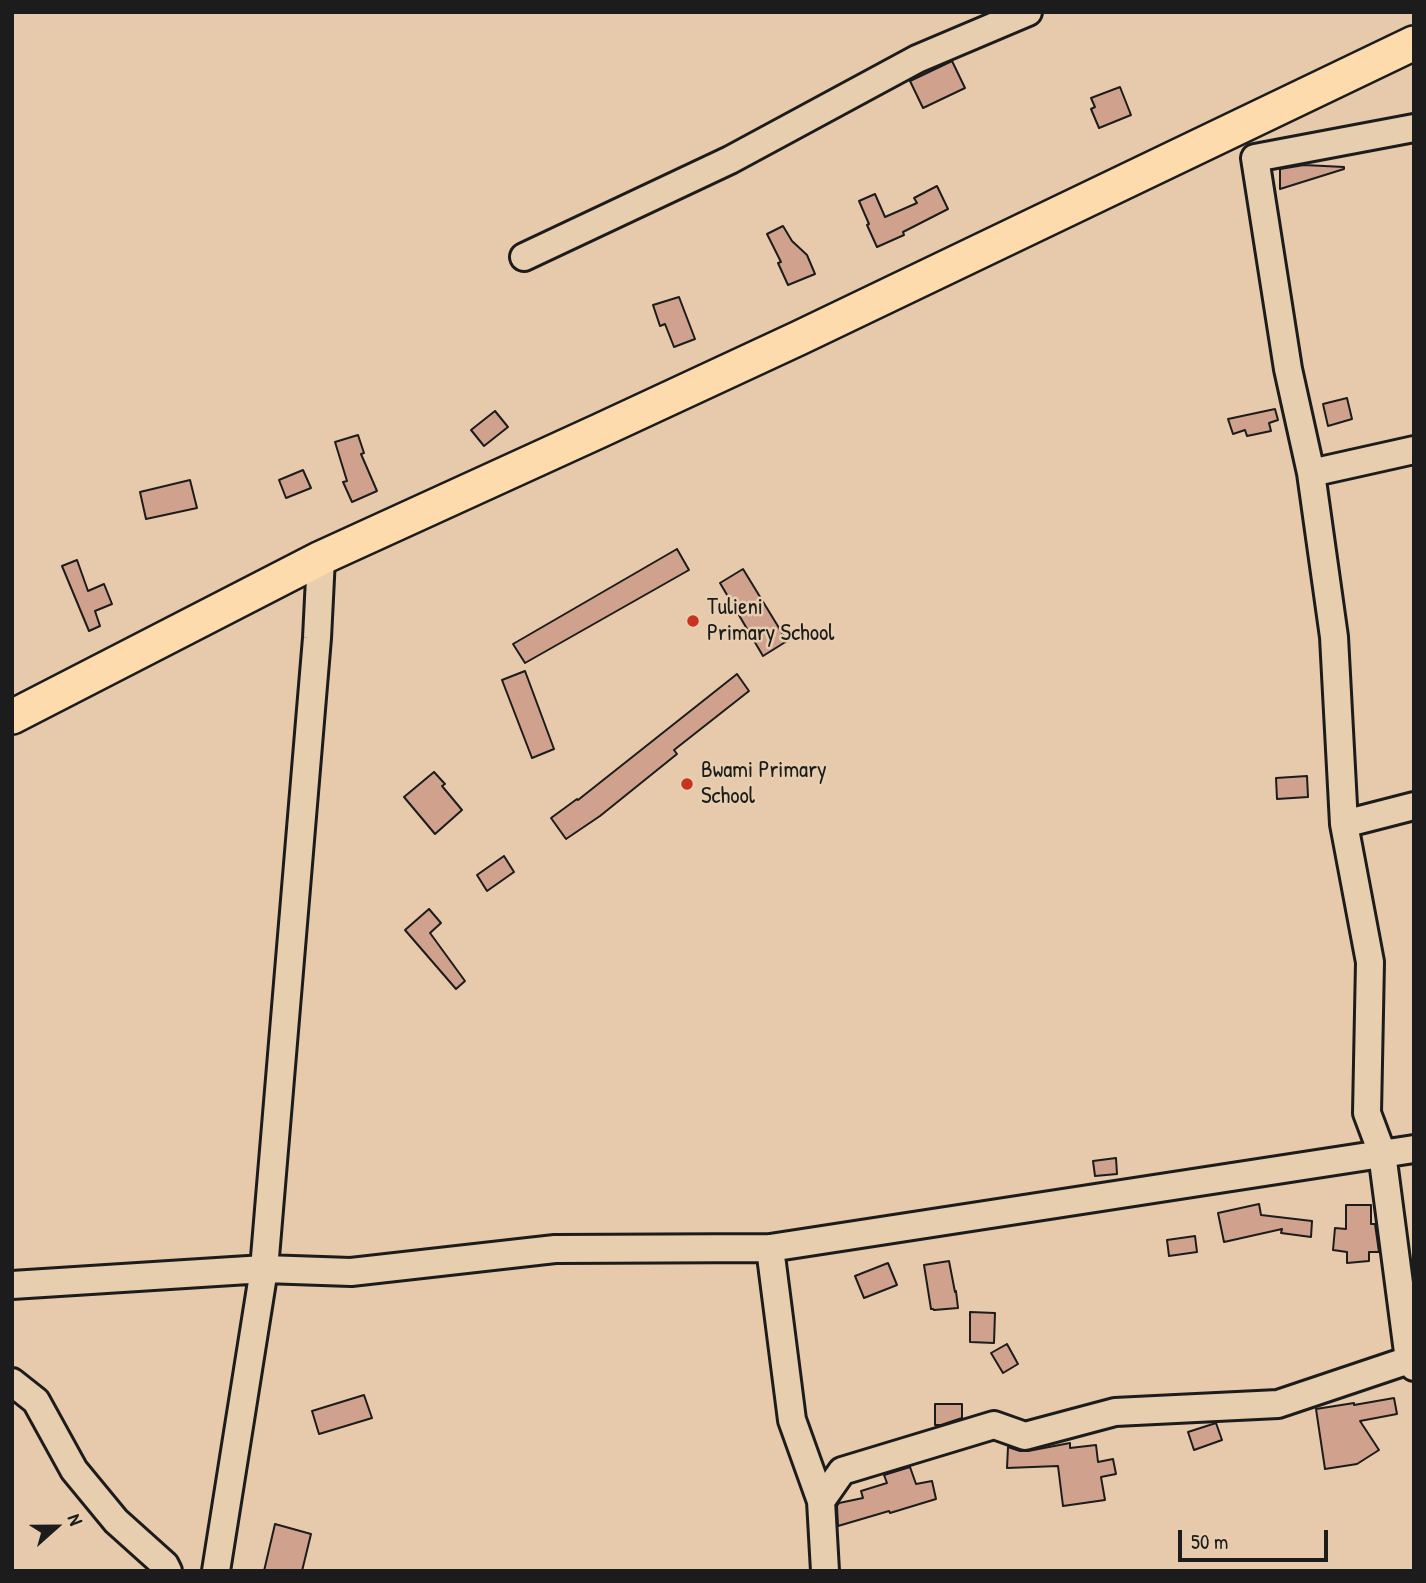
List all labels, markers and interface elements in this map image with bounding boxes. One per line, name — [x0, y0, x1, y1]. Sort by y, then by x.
place label: Tulieni Primary School — [707, 594, 834, 648]
marker: Tulieni Primary School — [685, 613, 701, 629]
place label: Bwami Primary School — [701, 757, 827, 811]
marker: Bwami Primary School — [679, 776, 695, 792]
north arrow — [21, 1492, 91, 1562]
text: N — [62, 1510, 90, 1529]
scale bar — [1181, 1516, 1332, 1560]
text: 50 m — [1191, 1527, 1228, 1556]

